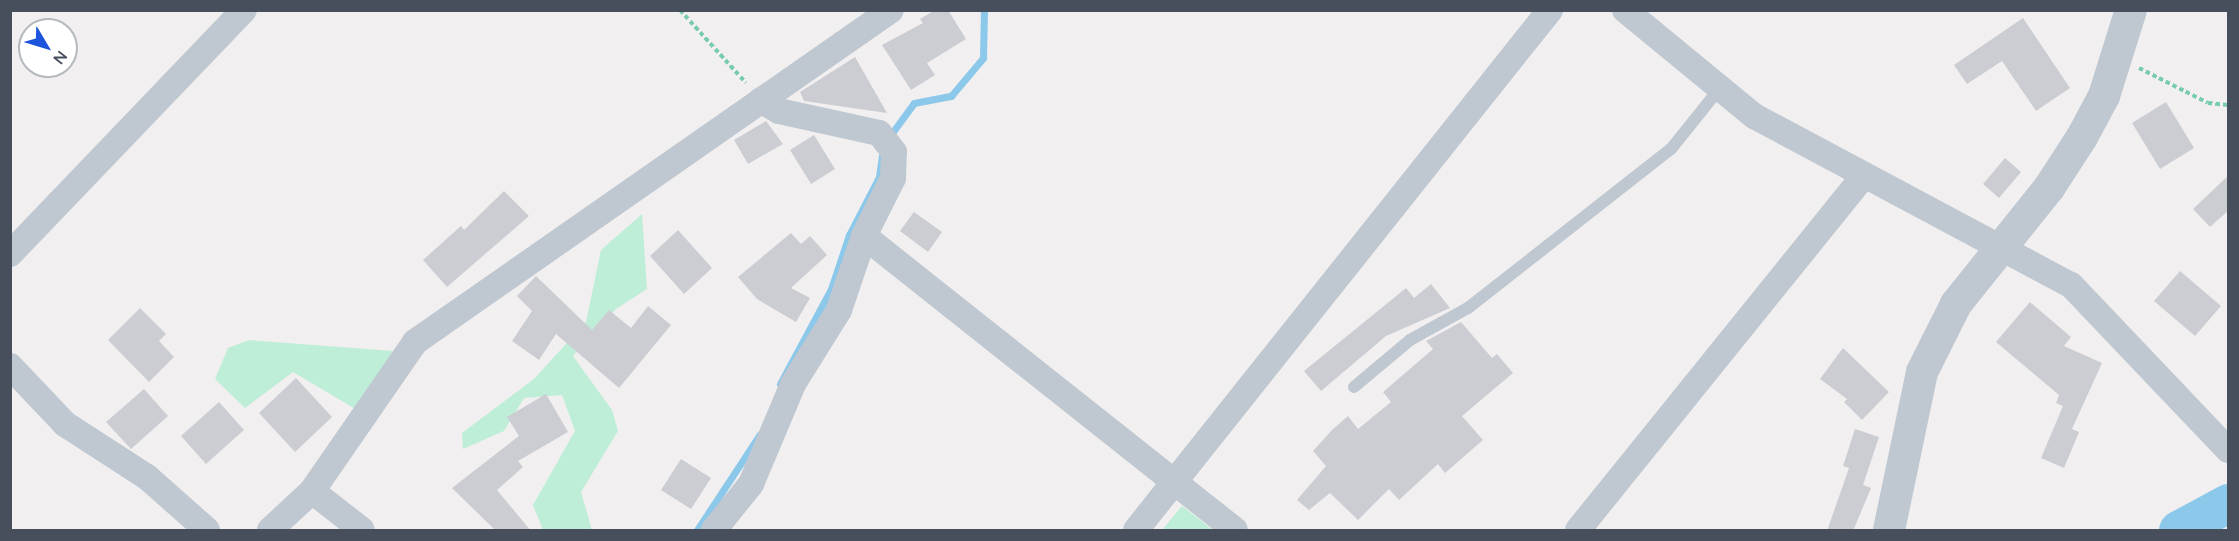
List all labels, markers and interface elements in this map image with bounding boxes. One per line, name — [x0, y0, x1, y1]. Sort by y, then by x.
north arrow — [18, 18, 78, 78]
text: N — [49, 47, 72, 69]

